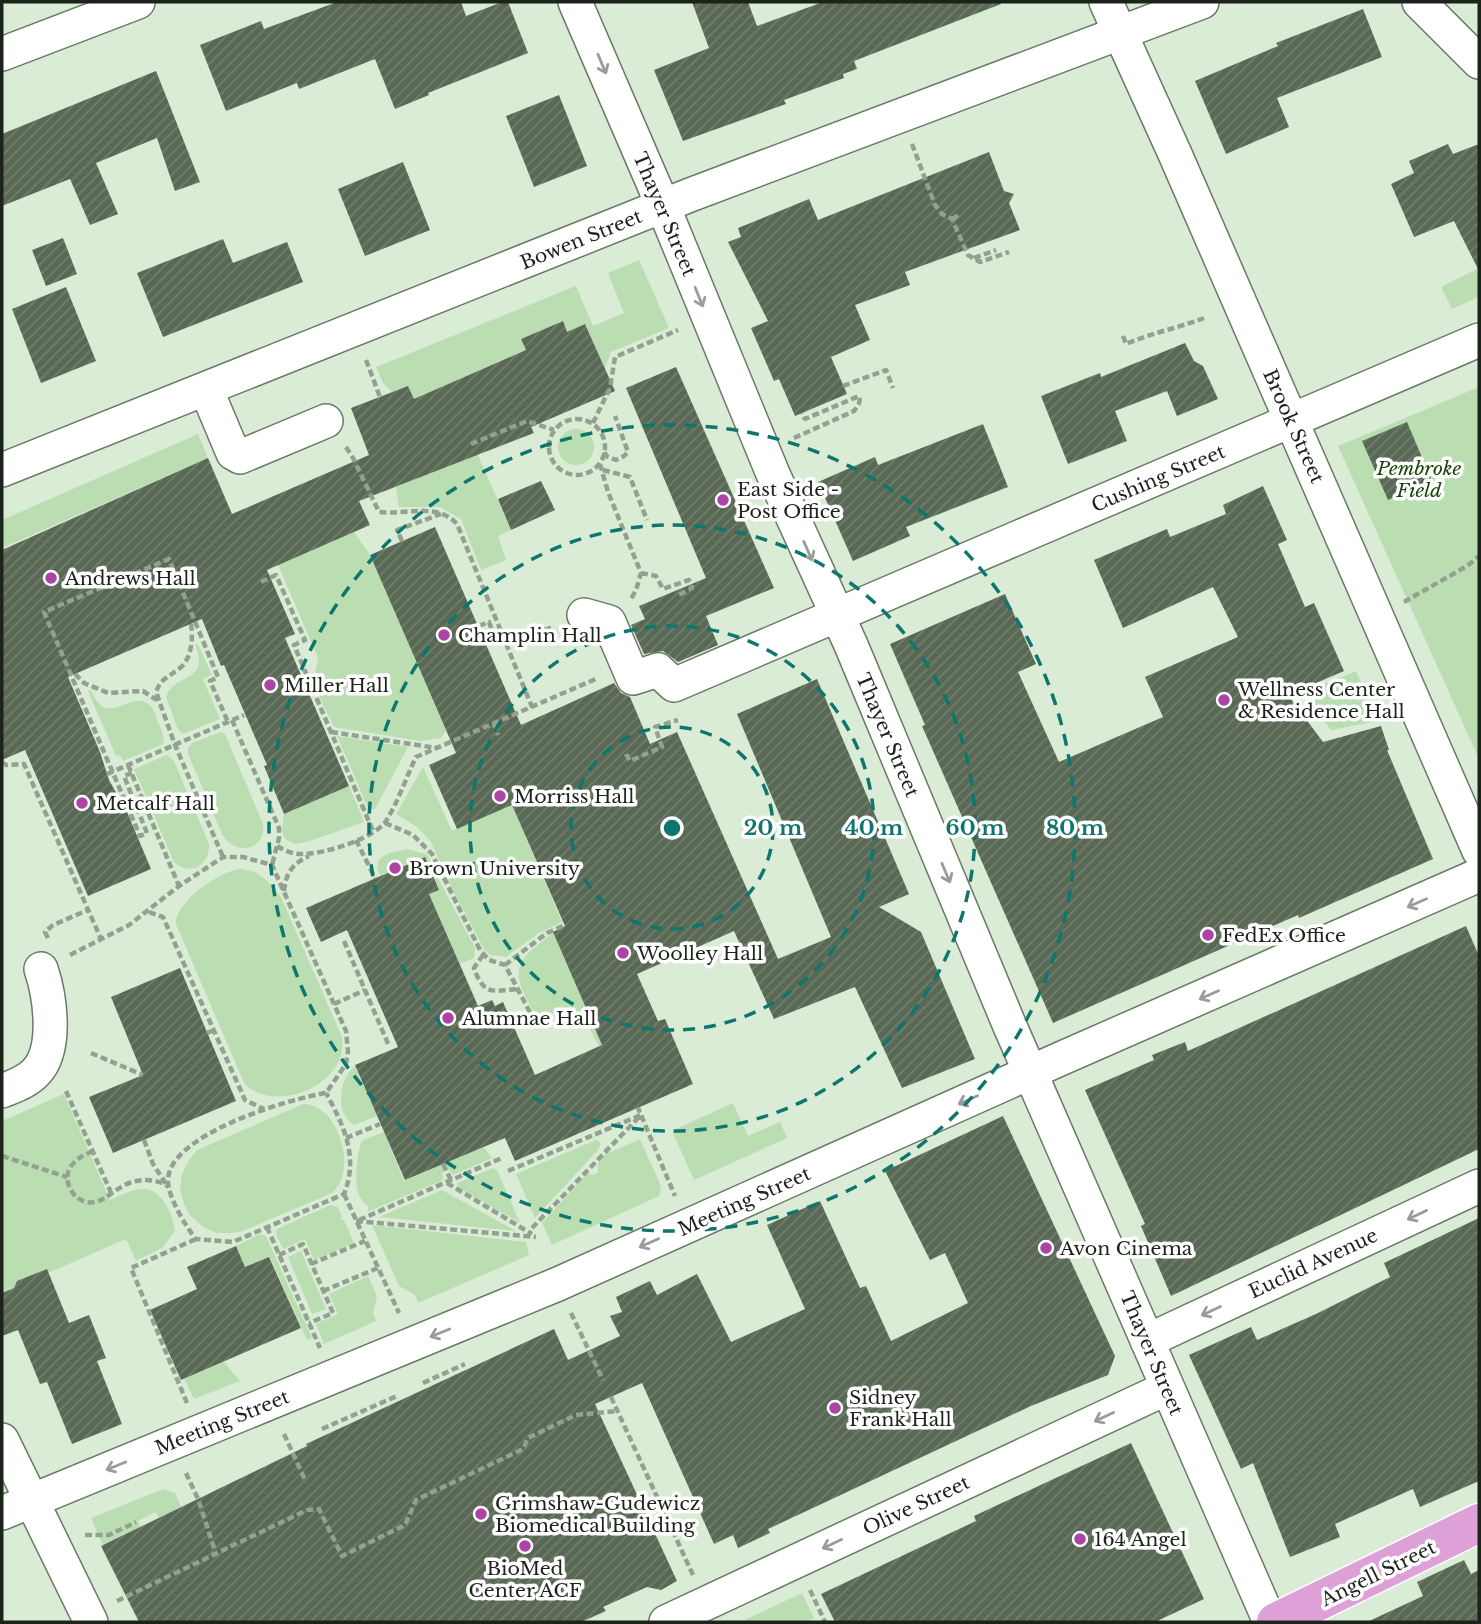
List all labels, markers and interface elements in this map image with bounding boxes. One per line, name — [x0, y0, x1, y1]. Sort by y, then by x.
one-way arrow — [596, 53, 609, 75]
street label: Thayer Street — [628, 149, 701, 280]
street label: Bowen Street — [517, 204, 646, 274]
one-way arrow — [694, 285, 707, 307]
street label: Brook Street — [1258, 366, 1329, 487]
street label: Cushing Street — [1088, 440, 1229, 517]
park label: Pembroke Field — [1376, 457, 1462, 502]
place label: East Side - Post Office — [737, 478, 841, 523]
marker: East Side - Post Office — [715, 492, 731, 508]
one-way arrow — [802, 540, 815, 561]
place label: Andrews Hall — [64, 567, 196, 590]
marker: Andrews Hall — [43, 570, 59, 586]
place label: Champlin Hall — [458, 624, 602, 647]
marker: Champlin Hall — [436, 627, 452, 643]
street label: Thayer Street — [851, 670, 924, 801]
place label: Miller Hall — [284, 674, 389, 697]
marker: Miller Hall — [262, 677, 278, 693]
place label: Wellness Center & Residence Hall — [1237, 678, 1405, 723]
marker: Wellness Center & Residence Hall — [1216, 692, 1232, 708]
place label: Morriss Hall — [514, 785, 634, 808]
marker: Morriss Hall — [492, 788, 508, 804]
place label: Metcalf Hall — [96, 792, 215, 815]
marker: Metcalf Hall — [74, 795, 90, 811]
text: 20 m — [744, 815, 802, 841]
text: 40 m — [845, 815, 903, 841]
text: 60 m — [946, 815, 1004, 841]
text: 80 m — [1046, 815, 1104, 841]
centre of rings — [660, 816, 684, 840]
place label: Brown University — [409, 857, 580, 880]
marker: Brown University — [387, 860, 403, 876]
one-way arrow — [940, 861, 953, 883]
one-way arrow — [1407, 897, 1428, 910]
place label: FedEx Office — [1222, 924, 1346, 947]
marker: FedEx Office — [1200, 927, 1216, 943]
place label: Woolley Hall — [636, 942, 763, 965]
marker: Woolley Hall — [615, 945, 631, 961]
one-way arrow — [1199, 989, 1220, 1002]
place label: Alumnae Hall — [461, 1007, 596, 1030]
marker: Alumnae Hall — [440, 1010, 456, 1026]
one-way arrow — [958, 1094, 979, 1107]
street label: Meeting Street — [674, 1162, 815, 1241]
one-way arrow — [1407, 1209, 1428, 1222]
street label: Euclid Avenue — [1245, 1224, 1381, 1303]
one-way arrow — [639, 1237, 660, 1250]
place label: Avon Cinema — [1059, 1237, 1193, 1260]
marker: Avon Cinema — [1038, 1240, 1054, 1256]
street label: Thayer Street — [1115, 1288, 1188, 1419]
one-way arrow — [1201, 1305, 1222, 1318]
one-way arrow — [429, 1327, 451, 1340]
street label: Meeting Street — [152, 1385, 293, 1460]
place label: Sidney Frank Hall — [849, 1386, 952, 1431]
marker: Sidney Frank Hall — [827, 1400, 843, 1416]
one-way arrow — [1094, 1411, 1115, 1424]
one-way arrow — [106, 1460, 127, 1473]
street label: Olive Street — [859, 1470, 974, 1540]
place label: Grimshaw-Gudewicz Biomedical Building — [495, 1492, 700, 1537]
marker: Grimshaw-Gudewicz Biomedical Building — [473, 1506, 489, 1522]
place label: 164 Angel — [1094, 1528, 1187, 1551]
marker: 164 Angel — [1072, 1531, 1088, 1547]
street label: Angell Street — [1316, 1535, 1440, 1612]
marker: BioMed Center ACF — [517, 1538, 533, 1554]
one-way arrow — [822, 1538, 843, 1551]
place label: BioMed Center ACF — [469, 1557, 582, 1602]

